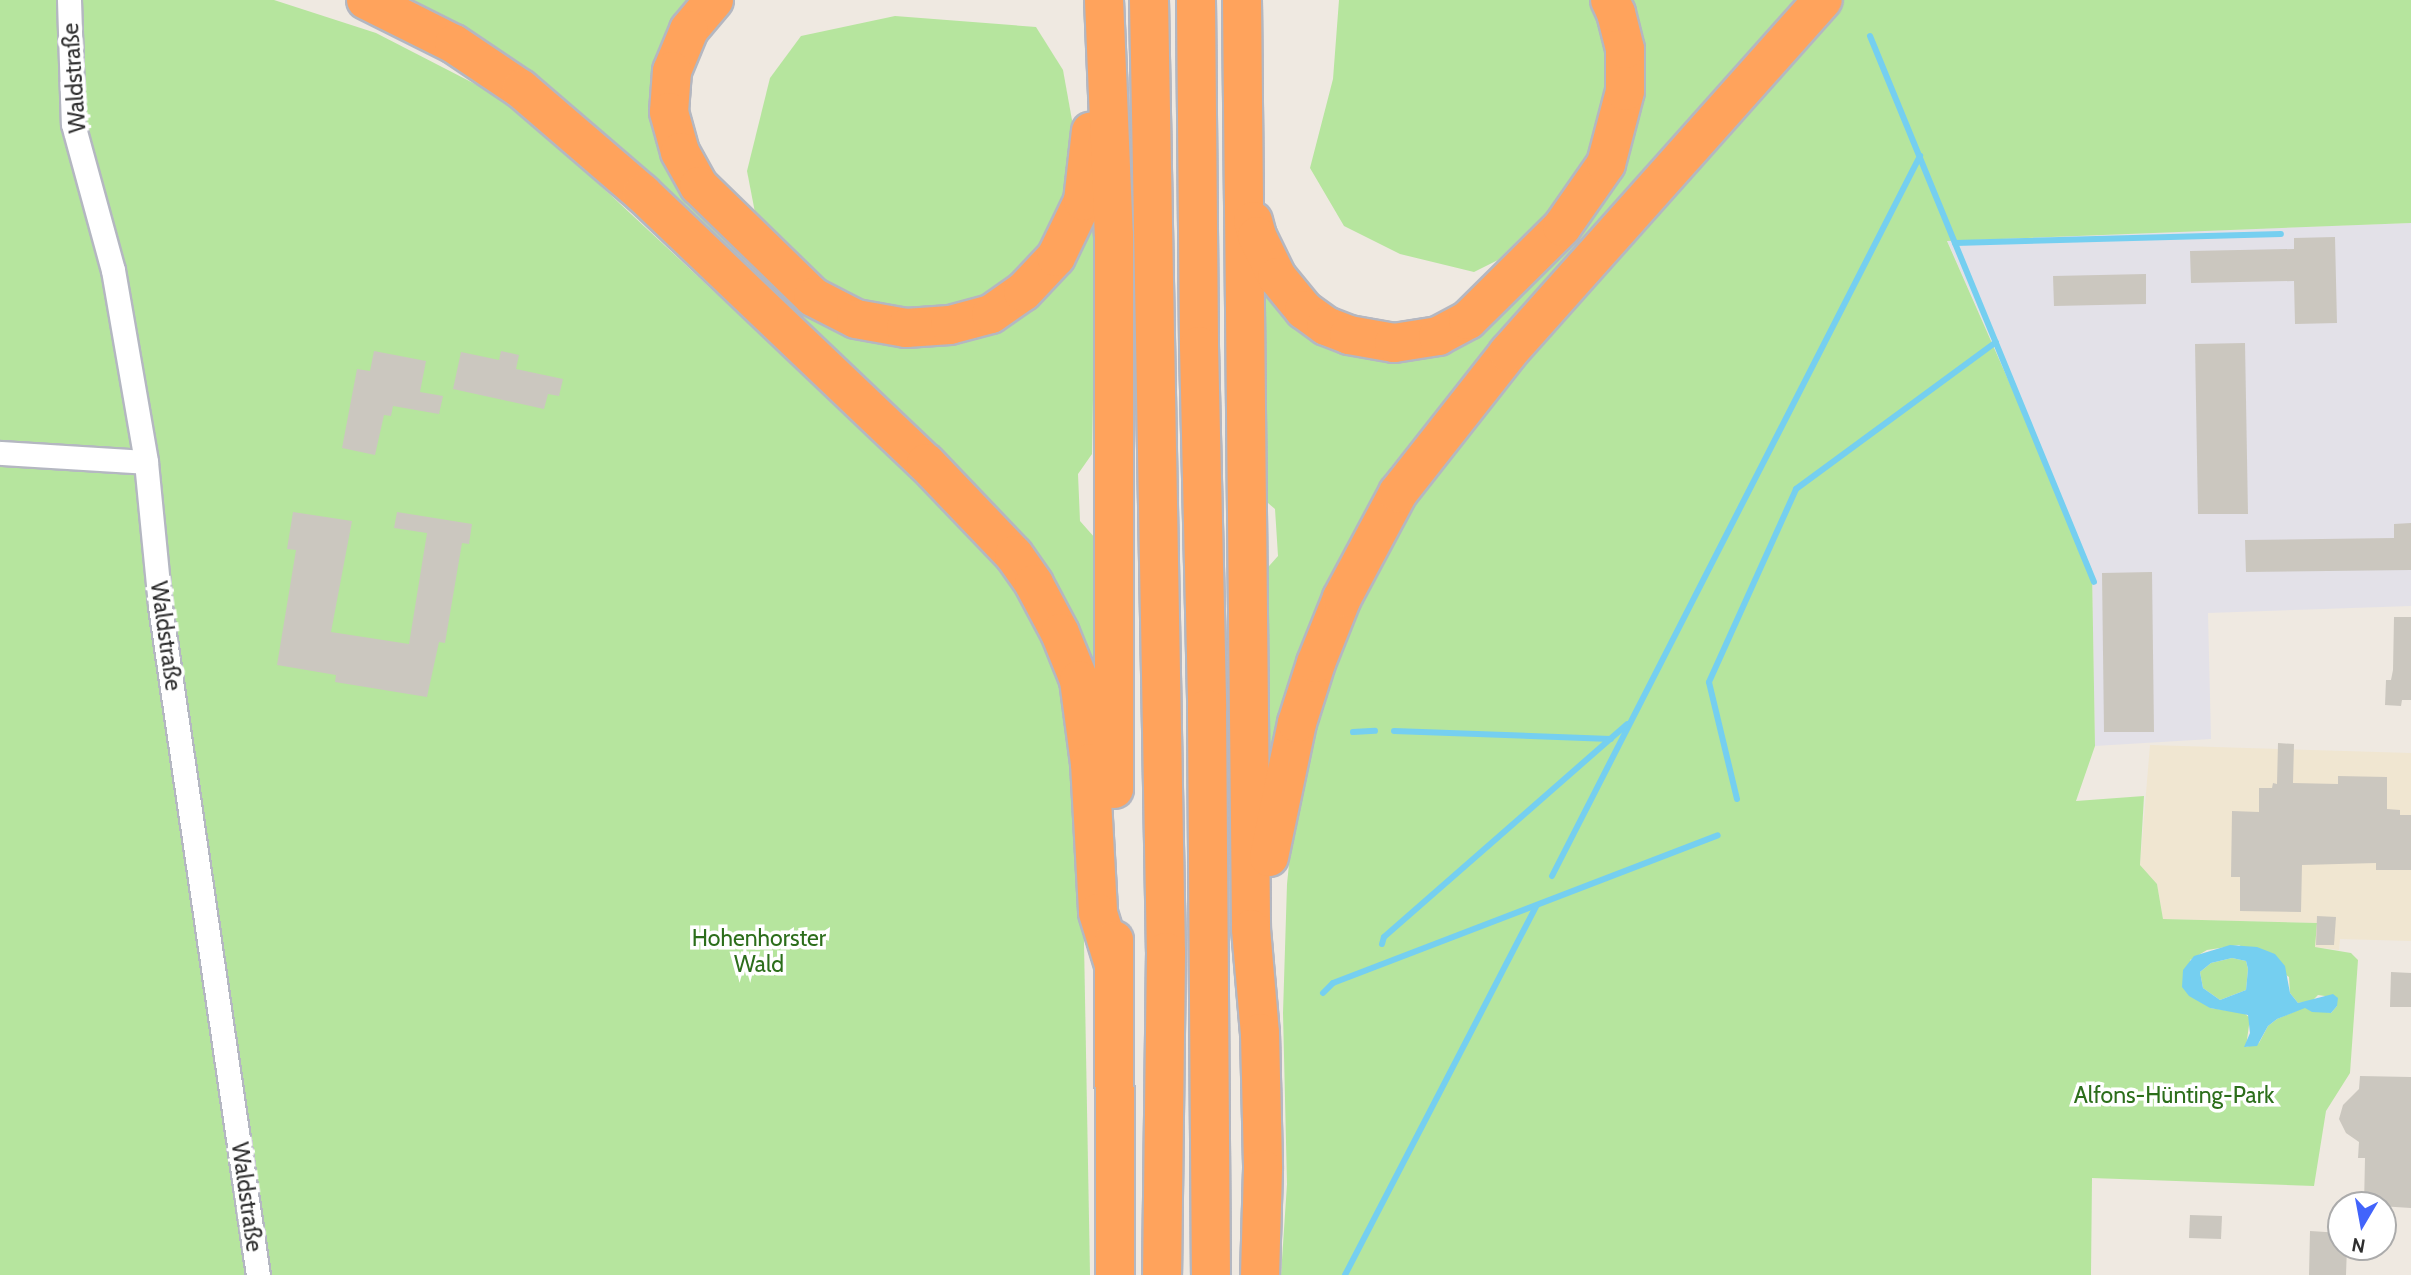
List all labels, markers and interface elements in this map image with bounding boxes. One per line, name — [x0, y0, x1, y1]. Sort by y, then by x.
street label: Waldstraße — [56, 22, 92, 134]
street label: Waldstraße — [145, 579, 187, 693]
park label: Hohenhorster Wald — [692, 924, 826, 978]
park label: Alfons-Hünting-Park — [2074, 1081, 2274, 1109]
street label: Waldstraße — [226, 1140, 268, 1254]
north arrow — [2327, 1191, 2397, 1261]
text: N — [2350, 1233, 2367, 1258]

